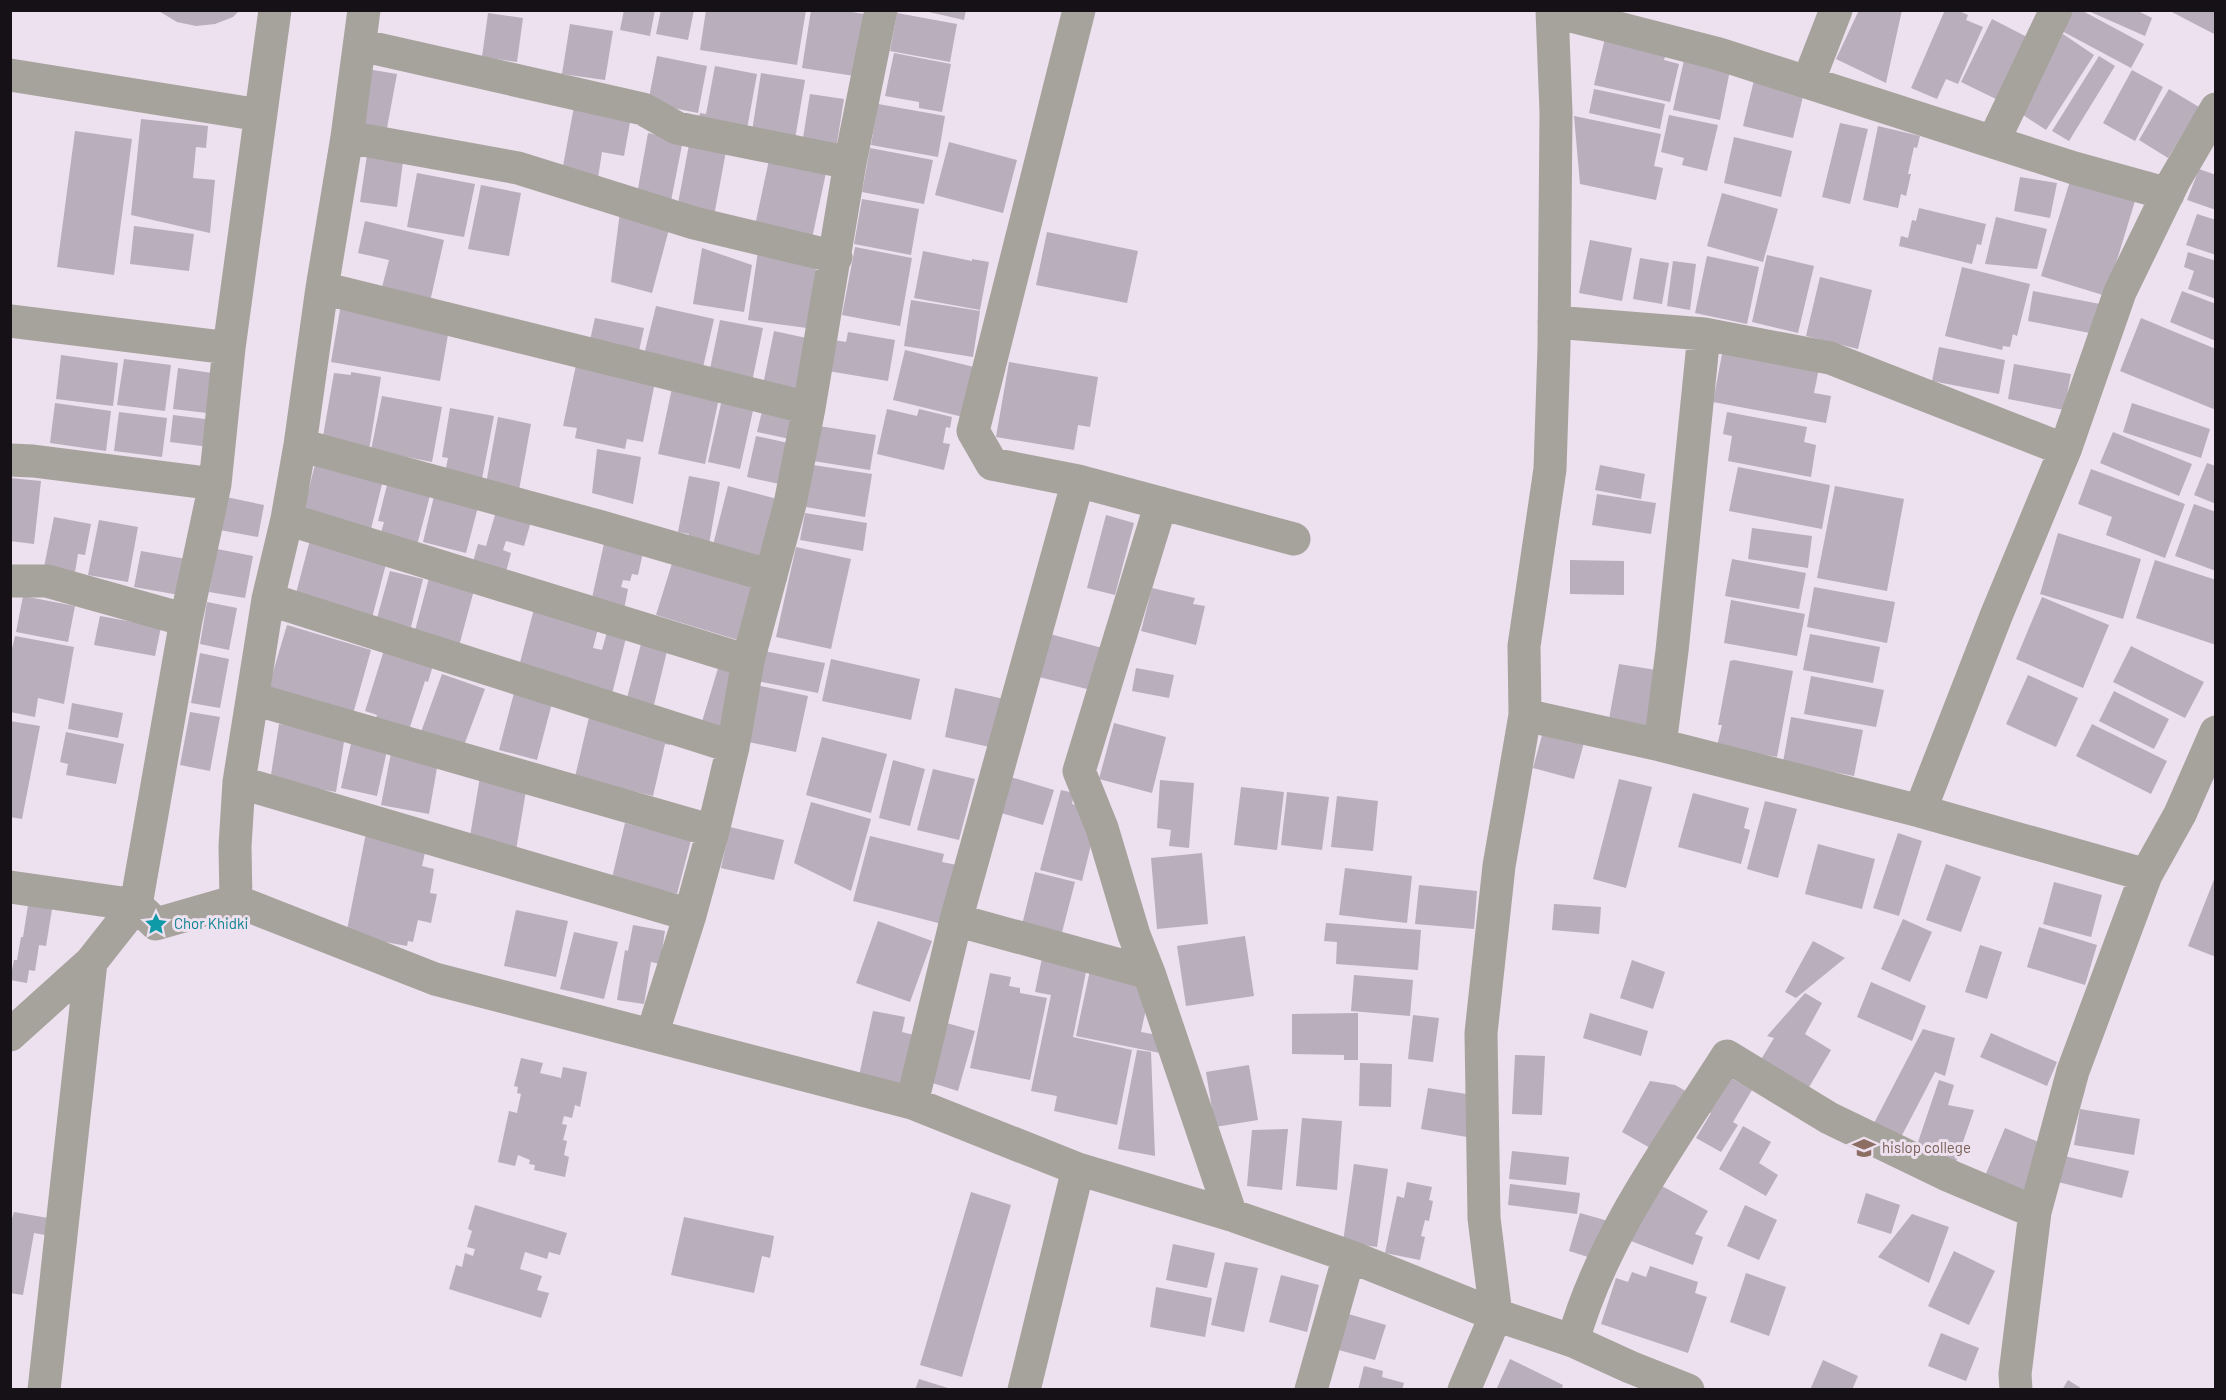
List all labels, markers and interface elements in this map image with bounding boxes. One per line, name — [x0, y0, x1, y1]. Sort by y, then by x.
place icon: Chor Khidki — [143, 911, 169, 937]
place label: Chor Khidki — [174, 914, 248, 932]
school or university icon: hislop college — [1851, 1135, 1877, 1161]
place label: hislop college — [1882, 1138, 1971, 1156]

